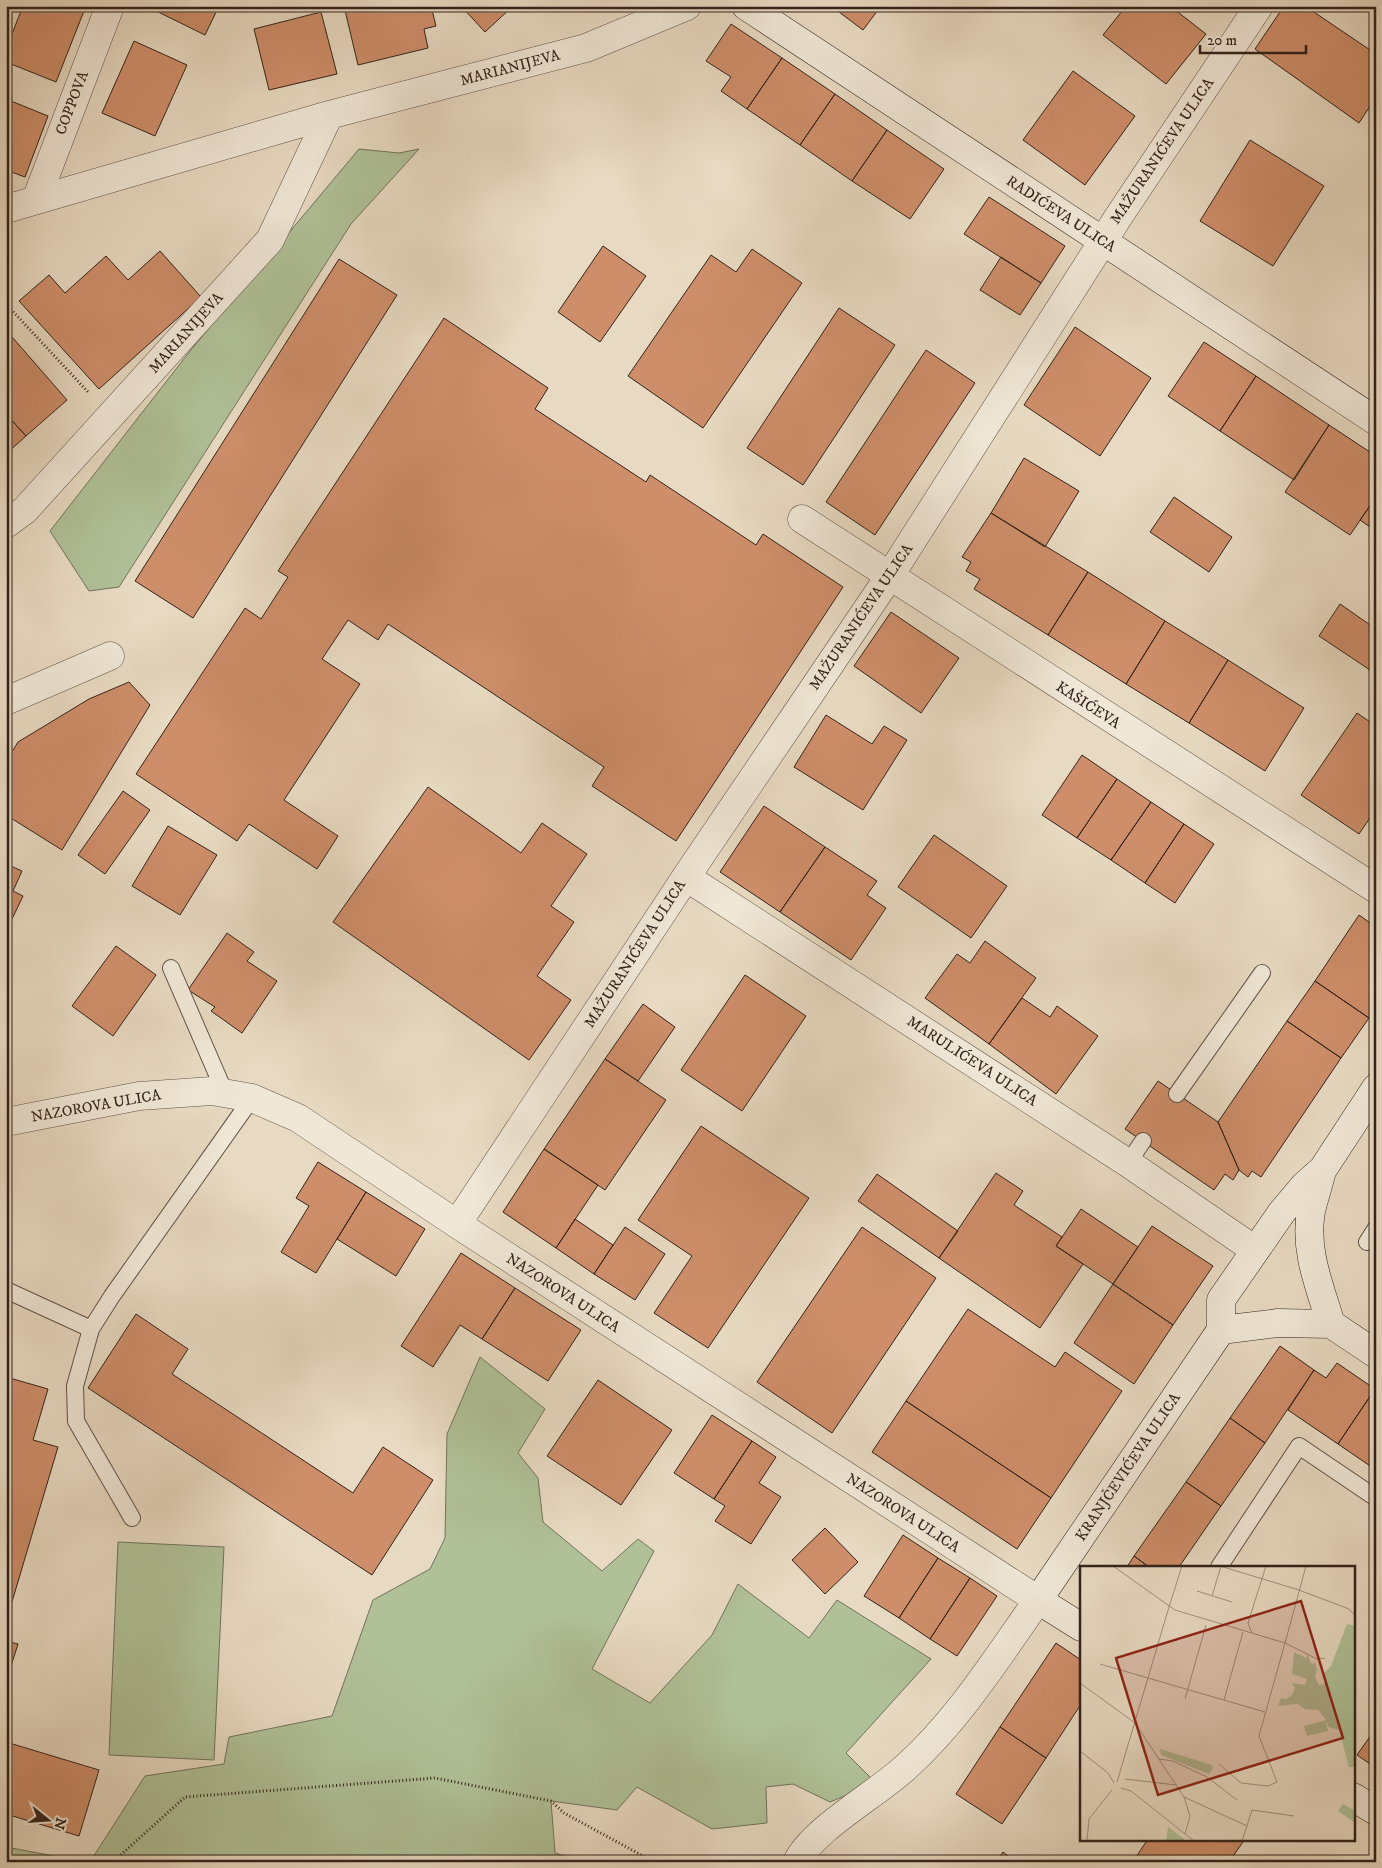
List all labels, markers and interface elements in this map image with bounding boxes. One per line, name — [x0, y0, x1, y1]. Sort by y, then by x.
scale bar — [1200, 22, 1306, 54]
text: 20 m — [1207, 31, 1237, 50]
street label: MARIANIJEVA — [458, 45, 562, 90]
street label: COPPOVA — [51, 68, 93, 138]
street label: MAŽURANIĆEVA ULICA — [1105, 73, 1218, 228]
street label: RADIĆEVA ULICA — [1003, 171, 1120, 257]
street label: MARIANIJEVA — [145, 288, 228, 377]
street label: MAŽURANIĆEVA ULICA — [804, 539, 917, 694]
street label: KAŠIĆEVA — [1052, 676, 1125, 733]
street label: MAŽURANIĆEVA ULICA — [579, 876, 690, 1032]
street label: MARULIĆEVA ULICA — [903, 1011, 1042, 1111]
street label: NAZOROVA ULICA — [30, 1085, 163, 1127]
street label: NAZOROVA ULICA — [503, 1249, 624, 1337]
street label: KRANJČEVIĆEVA ULICA — [1070, 1388, 1185, 1545]
street label: NAZOROVA ULICA — [843, 1469, 964, 1557]
inset map — [1080, 1566, 1354, 1840]
north arrow — [22, 1796, 72, 1846]
text: N — [49, 1815, 70, 1832]

